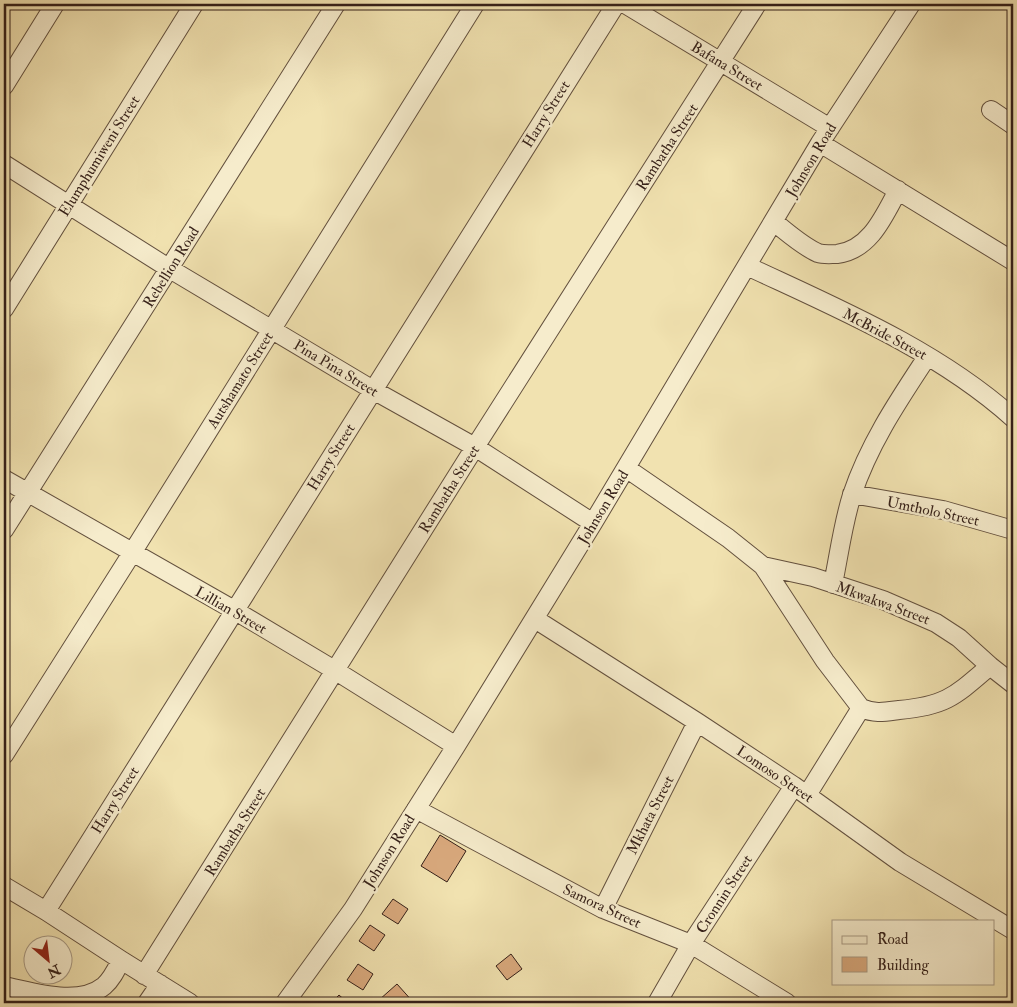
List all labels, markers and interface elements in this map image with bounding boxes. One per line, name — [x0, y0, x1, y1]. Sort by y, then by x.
street label: Bafana Street — [687, 38, 766, 95]
street label: Harry Street — [518, 77, 575, 151]
street label: Elumphumiweni Street — [55, 92, 145, 221]
street label: Rambatha Street — [632, 100, 703, 194]
street label: Johnson Road — [781, 119, 842, 202]
street label: Rebellion Road — [139, 223, 204, 311]
street label: McBride Street — [839, 304, 930, 365]
street label: Autshamato Street — [203, 328, 278, 433]
street label: Pina Pina Street — [290, 336, 382, 401]
street label: Harry Street — [303, 420, 360, 494]
street label: Rambatha Street — [415, 442, 484, 537]
street label: Johnson Road — [573, 466, 634, 549]
street label: Umtholo Street — [885, 492, 981, 531]
street label: Mkwakwa Street — [833, 578, 933, 629]
street label: Lillian Street — [191, 582, 270, 639]
street label: Lomoso Street — [733, 742, 817, 807]
street label: Harry Street — [87, 763, 144, 837]
street label: Mkhata Street — [622, 772, 678, 858]
street label: Rambatha Street — [201, 785, 270, 880]
street label: Johnson Road — [359, 810, 421, 893]
street label: Cronnin Street — [692, 851, 757, 937]
street label: Samora Street — [560, 880, 644, 933]
legend — [832, 920, 994, 984]
text: Road — [877, 930, 909, 949]
north arrow — [22, 934, 72, 984]
text: Building — [877, 956, 929, 975]
text: N — [44, 960, 64, 982]

